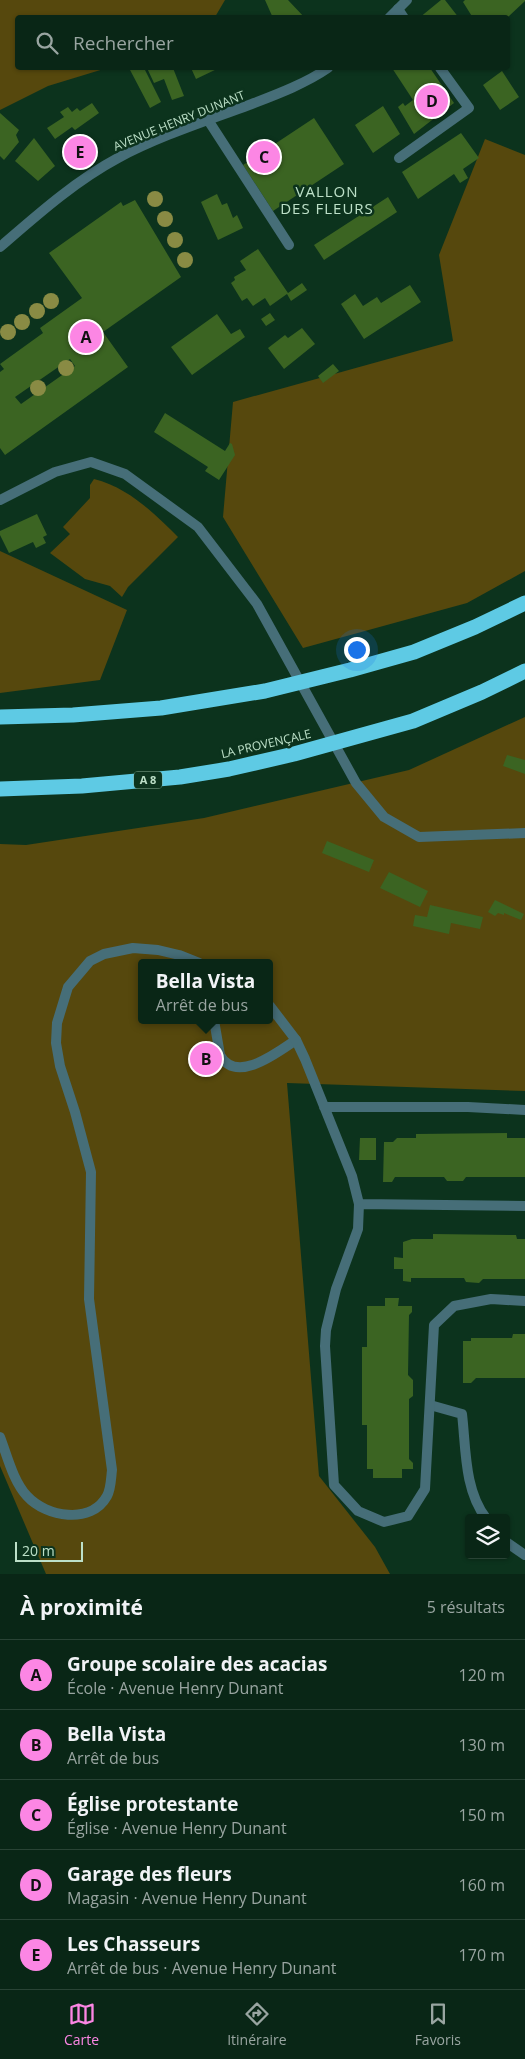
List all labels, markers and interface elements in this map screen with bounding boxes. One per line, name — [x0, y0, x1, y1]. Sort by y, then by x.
search box — [15, 15, 510, 70]
icon: search — [33, 29, 61, 57]
text: Rechercher — [73, 30, 174, 56]
pin: D — [416, 82, 448, 120]
street label: AVENUE HENRY DUNANT — [111, 86, 247, 155]
pin: E — [64, 133, 96, 171]
pin: C — [248, 138, 280, 176]
district label: VALLON DES FLEURS — [280, 181, 374, 218]
pin: A — [70, 318, 102, 356]
your location — [344, 637, 370, 663]
street label: LA PROVENÇALE — [219, 725, 313, 762]
road number: A 8 — [134, 772, 162, 788]
popup — [138, 959, 273, 1024]
text: Bella Vista — [156, 968, 255, 994]
text: Arrêt de bus — [156, 994, 248, 1016]
pin: B — [190, 1040, 222, 1078]
map controls — [465, 1514, 510, 1559]
button: layers — [465, 1514, 510, 1559]
scale bar — [15, 1539, 82, 1562]
text: 20 m — [22, 1541, 55, 1560]
text: À proximité — [20, 1593, 143, 1621]
text: 5 résultats — [427, 1596, 505, 1618]
text: Groupe scolaire des acacias — [67, 1651, 328, 1677]
text: A — [30, 1664, 42, 1686]
text: 120 m — [459, 1664, 505, 1686]
text: École · Avenue Henry Dunant — [67, 1677, 284, 1699]
text: Bella Vista — [67, 1721, 166, 1747]
text: B — [31, 1734, 41, 1756]
text: 130 m — [459, 1734, 505, 1756]
text: Arrêt de bus — [67, 1747, 159, 1769]
text: Église protestante — [67, 1791, 239, 1817]
text: C — [31, 1804, 41, 1826]
text: 150 m — [459, 1804, 505, 1826]
text: Église · Avenue Henry Dunant — [67, 1817, 287, 1839]
text: Garage des fleurs — [67, 1861, 232, 1887]
text: D — [30, 1874, 42, 1896]
text: 160 m — [459, 1874, 505, 1896]
text: Magasin · Avenue Henry Dunant — [67, 1887, 307, 1909]
text: Les Chasseurs — [67, 1931, 200, 1957]
text: E — [32, 1944, 40, 1966]
text: 170 m — [459, 1944, 505, 1966]
text: Arrêt de bus · Avenue Henry Dunant — [67, 1957, 337, 1979]
tab: Carte — [64, 2000, 99, 2049]
tab: Itinéraire — [227, 2000, 287, 2049]
tab: Favoris — [415, 2000, 461, 2049]

